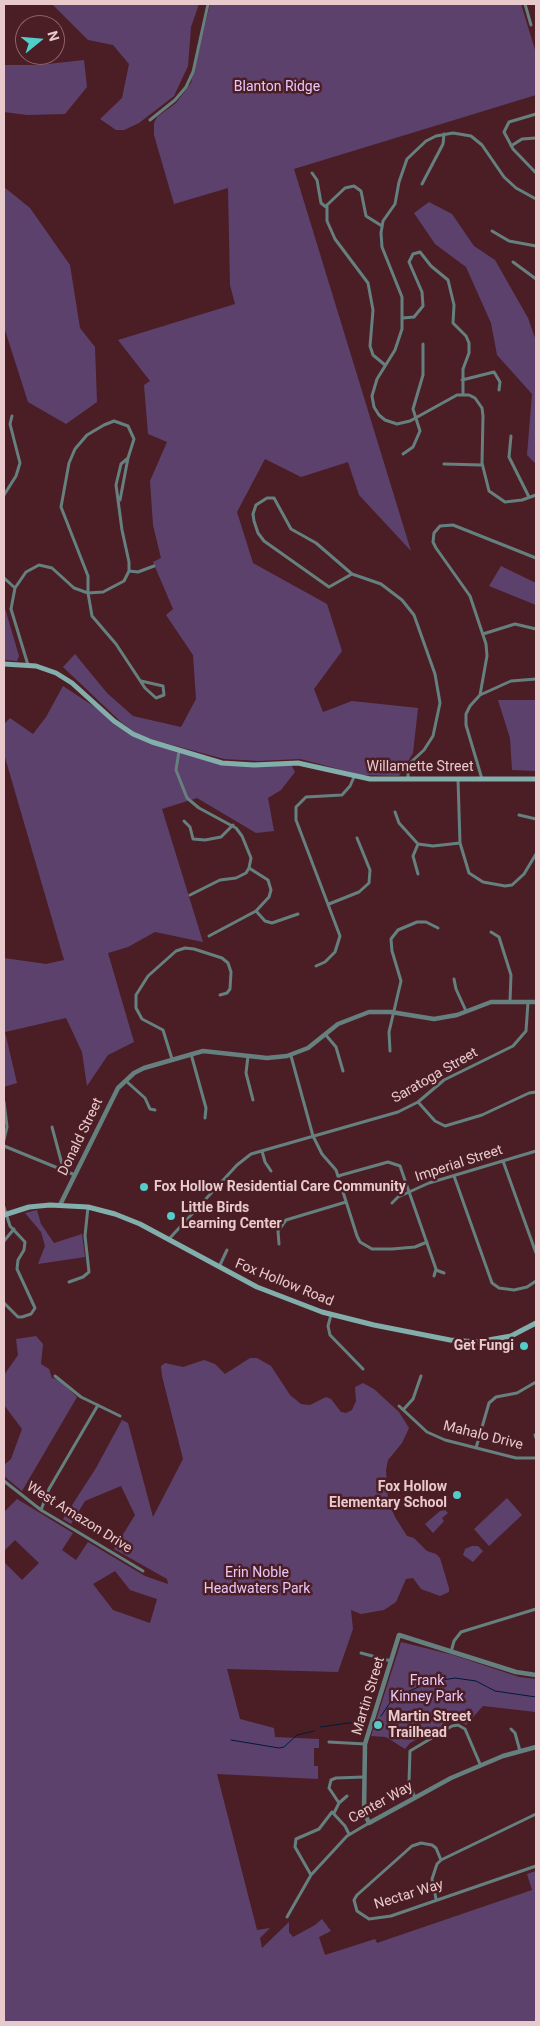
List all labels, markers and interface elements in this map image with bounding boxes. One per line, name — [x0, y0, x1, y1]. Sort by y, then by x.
north arrow — [15, 15, 65, 65]
text: N — [44, 29, 62, 43]
park label: Blanton Ridge — [234, 79, 320, 95]
street label: Willamette Street — [367, 759, 473, 775]
street label: Saratoga Street — [389, 1045, 481, 1107]
street label: Donald Street — [55, 1095, 107, 1179]
street label: Imperial Street — [413, 1142, 505, 1186]
place label: Fox Hollow Residential Care Community — [154, 1179, 406, 1195]
marker: Fox Hollow Residential Care Community — [138, 1181, 150, 1193]
place label: Little Birds Learning Center — [181, 1200, 282, 1232]
marker: Little Birds Learning Center — [165, 1210, 177, 1222]
street label: Fox Hollow Road — [232, 1256, 336, 1310]
place label: Get Fungi — [454, 1338, 514, 1354]
marker: Get Fungi — [518, 1340, 530, 1352]
street label: Mahalo Drive — [441, 1418, 525, 1454]
street label: West Amazon Drive — [23, 1479, 135, 1557]
place label: Fox Hollow Elementary School — [329, 1479, 447, 1511]
marker: Fox Hollow Elementary School — [451, 1489, 463, 1501]
park label: Erin Noble Headwaters Park — [204, 1565, 310, 1598]
street label: Martin Street — [349, 1655, 389, 1737]
park label: Frank Kinney Park — [390, 1673, 464, 1705]
place label: Martin Street Trailhead — [388, 1709, 471, 1741]
marker: Martin Street Trailhead — [372, 1719, 384, 1731]
street label: Center Way — [346, 1778, 416, 1828]
street label: Nectar Way — [372, 1877, 446, 1913]

